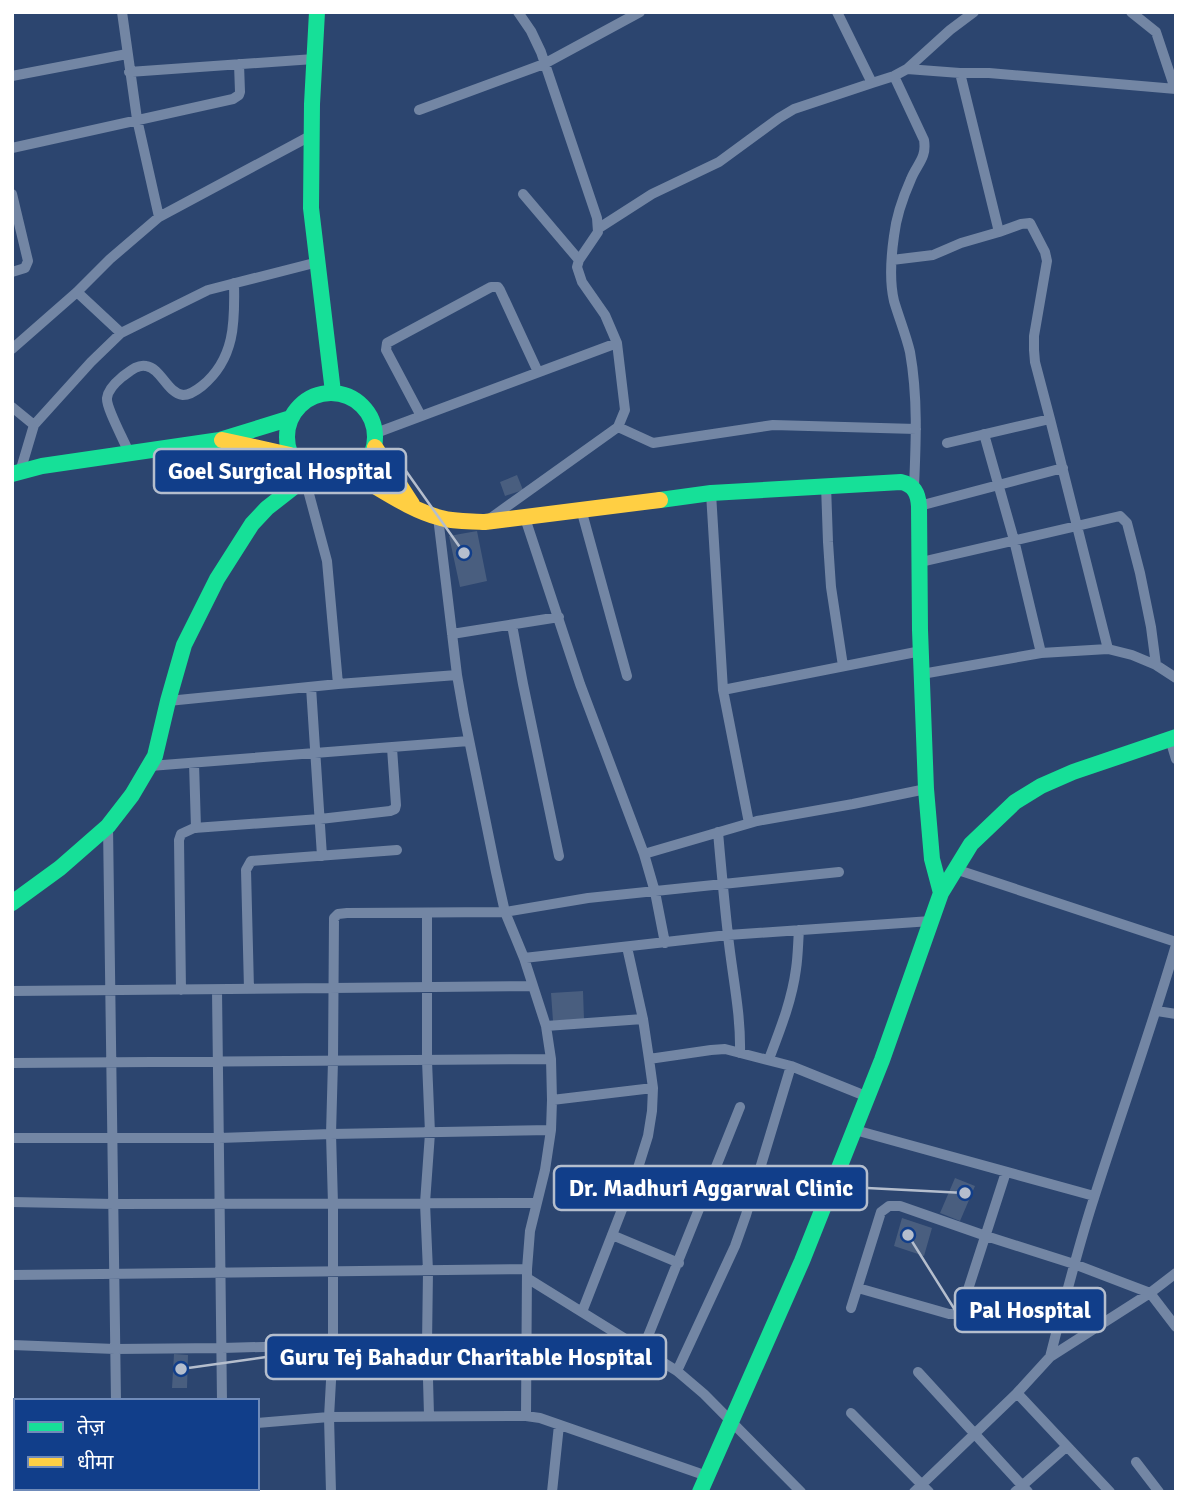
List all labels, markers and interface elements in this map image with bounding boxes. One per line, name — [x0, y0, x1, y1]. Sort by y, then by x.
callout: Goel Surgical Hospital — [154, 449, 406, 493]
text: Goel Surgical Hospital — [168, 457, 392, 486]
callout: Dr. Madhuri Aggarwal Clinic — [554, 1166, 867, 1210]
text: Dr. Madhuri Aggarwal Clinic — [569, 1174, 853, 1203]
callout: Pal Hospital — [955, 1288, 1105, 1332]
text: Pal Hospital — [969, 1296, 1091, 1325]
callout: Guru Tej Bahadur Charitable Hospital — [266, 1335, 666, 1379]
text: Guru Tej Bahadur Charitable Hospital — [280, 1343, 652, 1372]
legend — [14, 1399, 259, 1490]
text: तेज़ — [77, 1414, 105, 1440]
text: धीमा — [77, 1449, 114, 1475]

